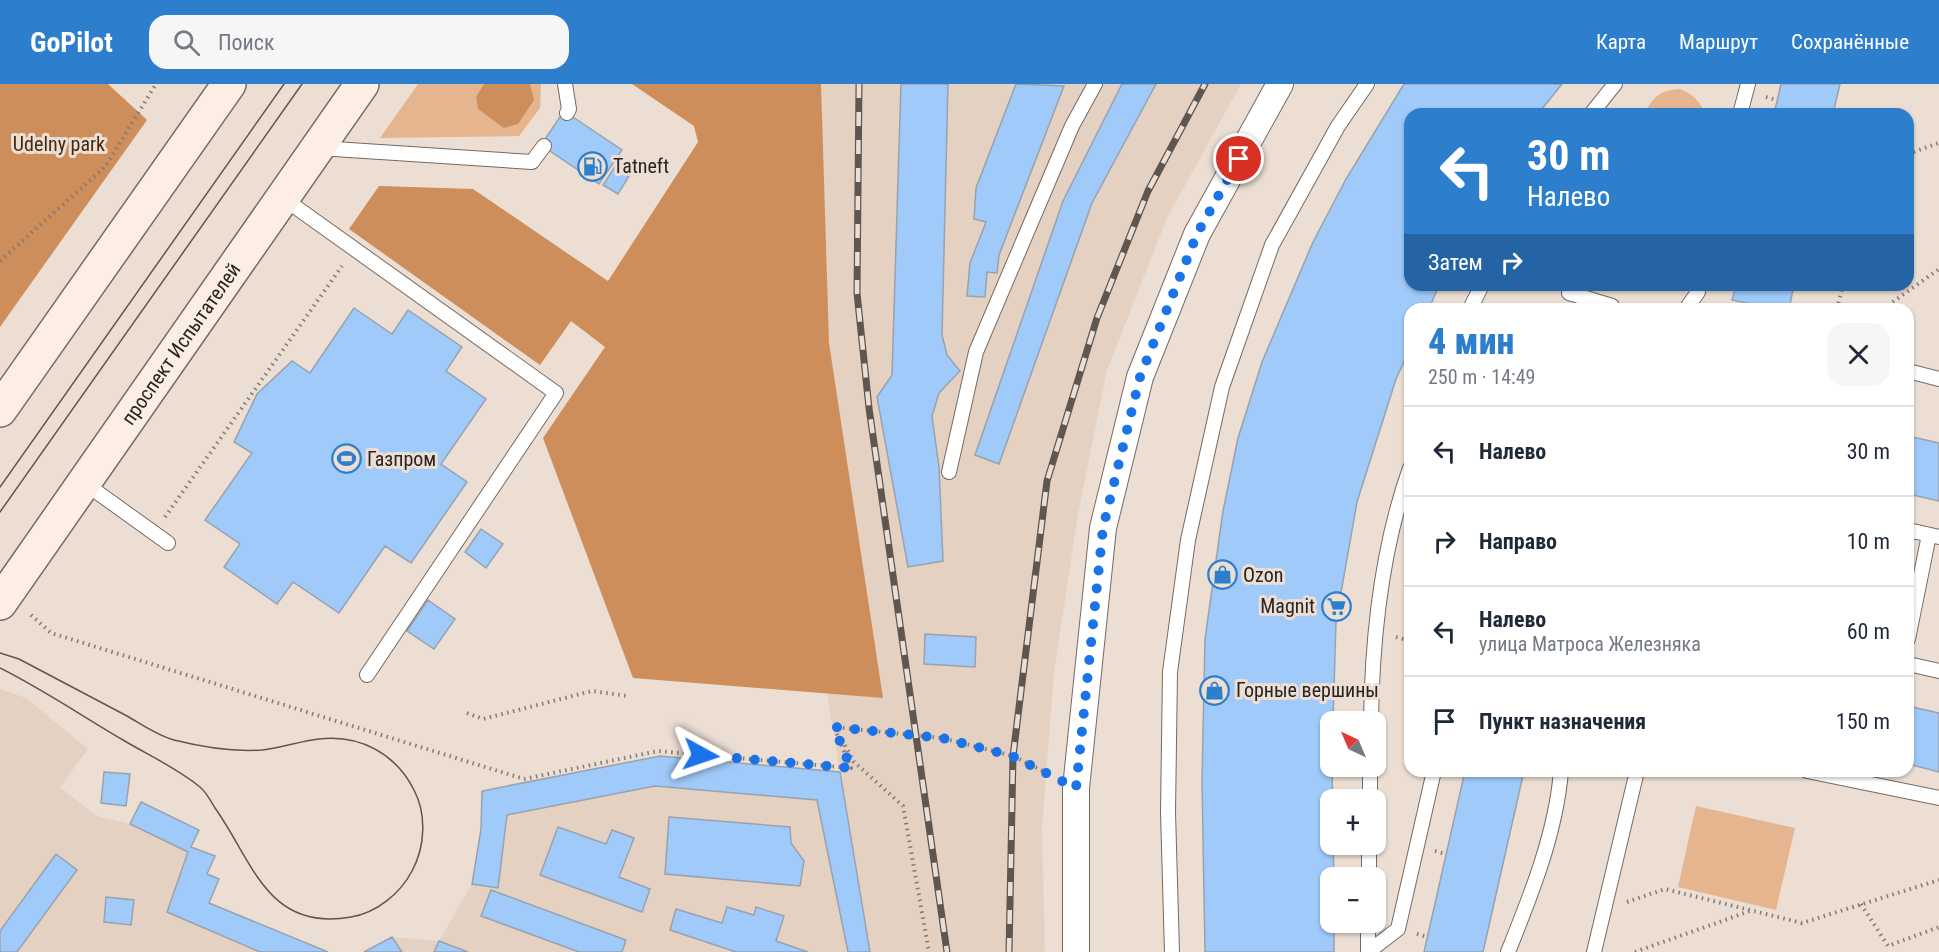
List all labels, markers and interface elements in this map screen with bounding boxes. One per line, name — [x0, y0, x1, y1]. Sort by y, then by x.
search box — [149, 15, 569, 69]
text: GoPilot — [30, 26, 113, 59]
icon: search — [170, 26, 203, 59]
text: Поиск — [218, 30, 275, 55]
text: Карта — [1596, 30, 1646, 54]
text: Маршрут — [1679, 30, 1758, 54]
text: Сохранённые — [1791, 30, 1909, 54]
text: 30 m — [1527, 131, 1610, 180]
park label: Udelny park — [13, 132, 105, 156]
icon: left — [1428, 132, 1506, 210]
pin — [1213, 133, 1264, 184]
icon: arrive — [1222, 142, 1255, 175]
fuel station icon: Tatneft — [576, 150, 608, 182]
place label: Tatneft — [613, 154, 669, 178]
text: Налево — [1527, 181, 1610, 213]
icon: right — [1495, 246, 1528, 279]
text: Затем — [1428, 250, 1483, 275]
street label: проспект Испытателей — [116, 258, 245, 429]
text: 4 мин — [1428, 321, 1514, 363]
button: close — [1827, 323, 1890, 386]
text: 250 m · 14:49 — [1428, 365, 1535, 389]
icon: left — [1428, 435, 1461, 468]
text: Налево — [1479, 439, 1546, 464]
text: 30 m — [1847, 439, 1890, 464]
sports icon: Газпром — [330, 443, 362, 475]
place label: Газпром — [367, 447, 436, 471]
icon: right — [1428, 525, 1461, 558]
text: Направо — [1479, 529, 1557, 554]
text: 10 m — [1847, 529, 1890, 554]
shop icon: Ozon — [1206, 559, 1238, 591]
place label: Ozon — [1243, 563, 1283, 587]
supermarket icon: Magnit — [1320, 590, 1352, 622]
place label: Magnit — [1260, 594, 1315, 618]
text: Налево — [1479, 607, 1546, 632]
icon: left — [1428, 615, 1461, 648]
text: 60 m — [1847, 619, 1890, 644]
text: улица Матроса Железняка — [1479, 632, 1701, 656]
shop icon: Горные вершины — [1199, 674, 1231, 706]
place label: Горные вершины — [1236, 678, 1379, 702]
icon: arrive — [1428, 705, 1461, 738]
text: Пункт назначения — [1479, 709, 1646, 734]
text: 150 m — [1836, 709, 1890, 734]
north arrow — [1320, 711, 1386, 777]
map controls — [1320, 711, 1386, 933]
position arrow — [669, 723, 733, 787]
button: + — [1320, 789, 1386, 855]
button: − — [1320, 867, 1386, 933]

